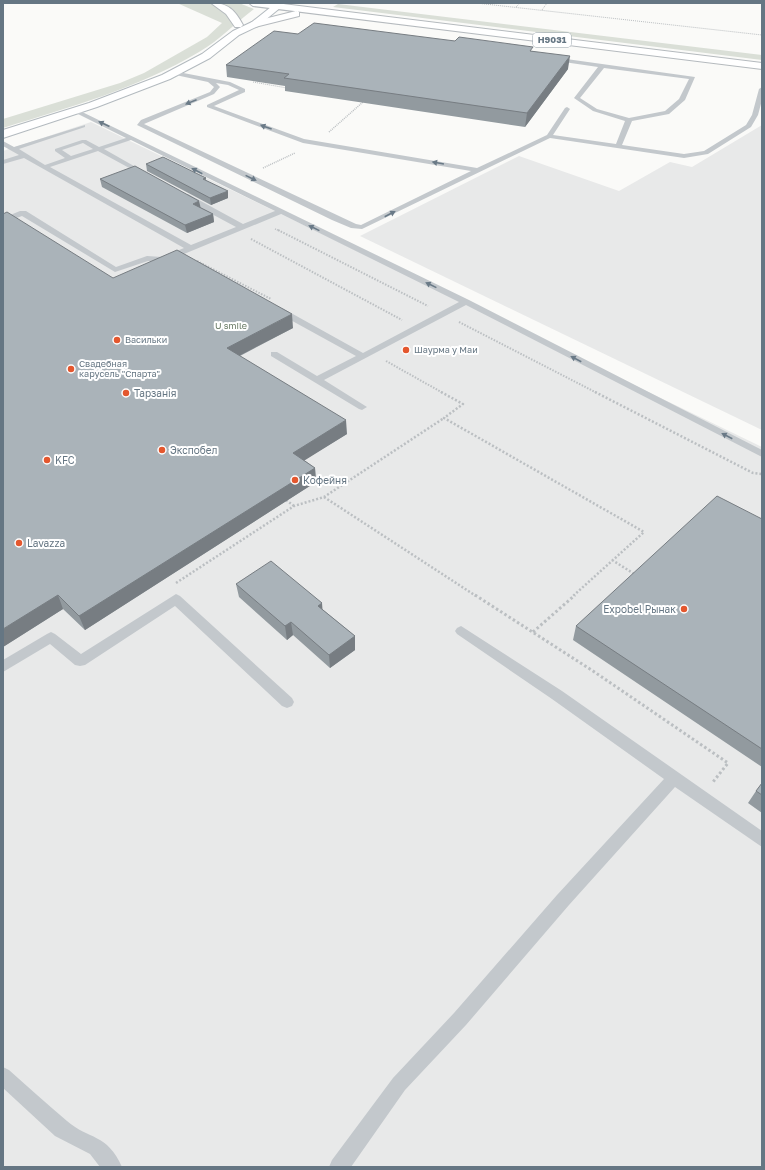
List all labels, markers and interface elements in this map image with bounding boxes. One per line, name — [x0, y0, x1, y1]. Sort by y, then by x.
road number: Н9031 — [533, 33, 571, 47]
one-way arrow — [184, 99, 196, 105]
one-way arrow — [98, 121, 109, 127]
one-way arrow — [260, 124, 272, 130]
one-way arrow — [432, 160, 444, 166]
one-way arrow — [192, 167, 203, 174]
one-way arrow — [245, 175, 257, 181]
one-way arrow — [384, 211, 396, 217]
one-way arrow — [308, 225, 320, 231]
one-way arrow — [425, 282, 437, 288]
park label: U smile — [215, 320, 247, 331]
place label: Васильки — [125, 334, 167, 345]
marker: Васильки — [112, 335, 122, 345]
place label: Шаурма у Маи — [414, 344, 478, 355]
marker: Шаурма у Маи — [401, 345, 411, 355]
one-way arrow — [570, 356, 582, 363]
place label: Свадебная карусель "Спарта" — [79, 358, 160, 379]
marker: Свадебная карусель "Спарта" — [66, 364, 76, 374]
place label: Тарзанія — [134, 387, 176, 399]
marker: Тарзанія — [121, 388, 131, 398]
one-way arrow — [721, 433, 733, 439]
place label: Экспобел — [170, 444, 217, 456]
marker: Экспобел — [157, 445, 167, 455]
place label: KFC — [55, 454, 75, 466]
marker: KFC — [42, 455, 52, 465]
place label: Кофейня — [303, 474, 347, 486]
marker: Кофейня — [290, 475, 300, 485]
place label: Lavazza — [27, 537, 65, 549]
marker: Lavazza — [14, 538, 24, 548]
place label: Expobel Рынак — [603, 603, 676, 615]
marker: Expobel Рынак — [679, 604, 689, 614]

